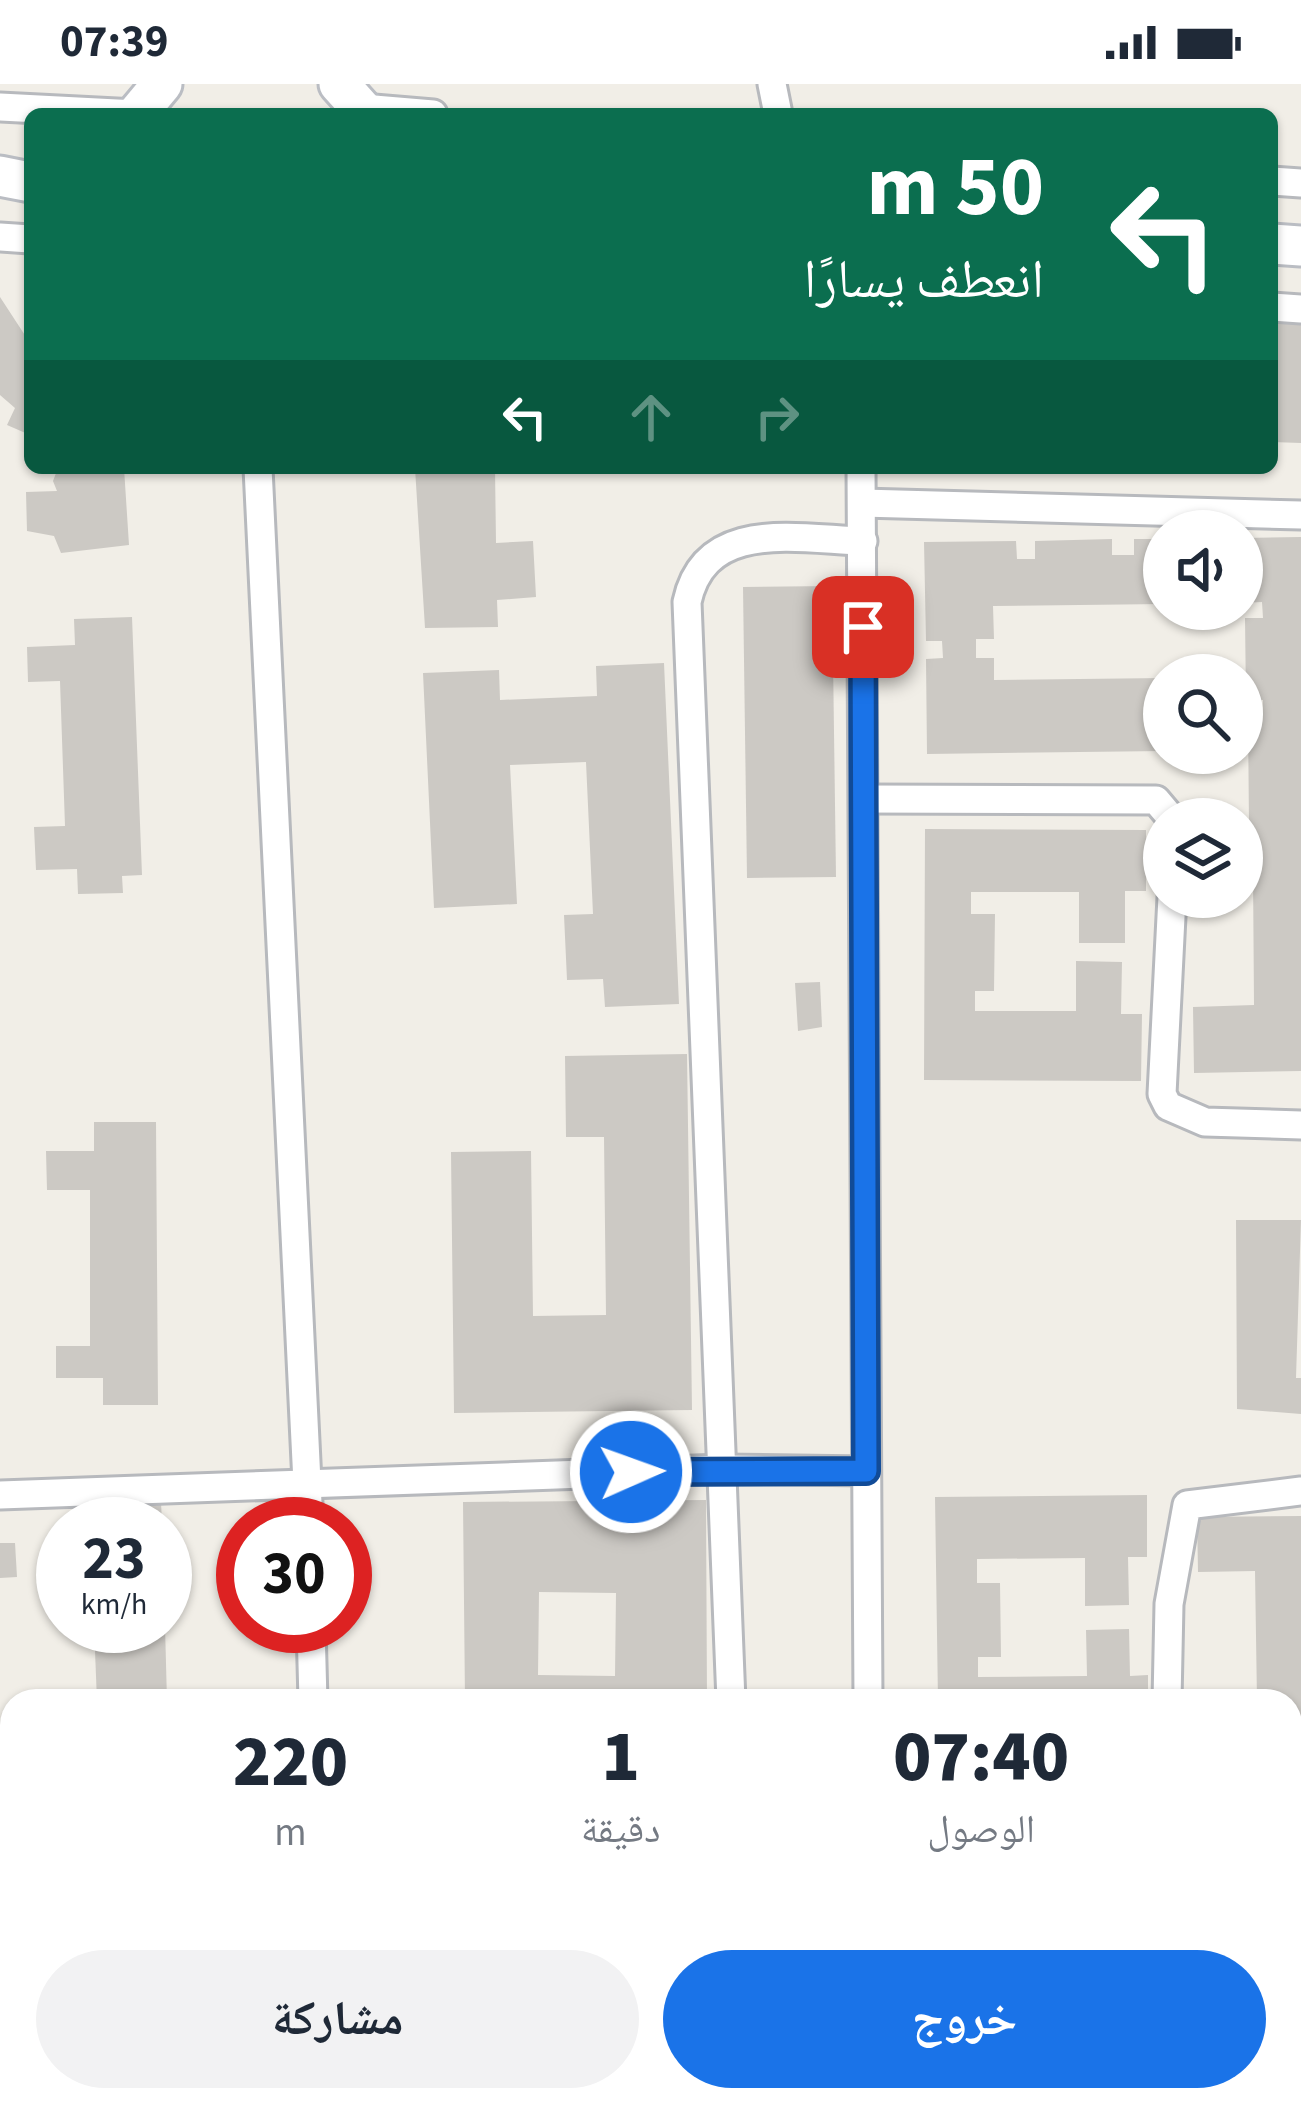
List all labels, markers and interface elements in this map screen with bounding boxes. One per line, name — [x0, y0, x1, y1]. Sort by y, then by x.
text: 07:39 — [60, 10, 169, 74]
text: 50 m — [866, 128, 1044, 248]
icon: left — [1086, 156, 1242, 312]
text: انعطف يسارًا — [803, 242, 1044, 319]
icon: left — [492, 384, 558, 450]
icon: ahead — [618, 384, 684, 450]
icon: right — [744, 384, 810, 450]
map controls — [1143, 510, 1263, 918]
button: sound — [1143, 510, 1263, 630]
pin — [812, 576, 914, 678]
icon: arrive — [830, 594, 896, 660]
button: search — [1143, 654, 1263, 774]
button: layers — [1143, 798, 1263, 918]
position arrow — [568, 1409, 694, 1535]
speed limit sign: 30 — [216, 1497, 372, 1653]
text: 23 — [82, 1517, 146, 1602]
text: km/h — [81, 1583, 147, 1626]
text: 1 — [601, 1706, 640, 1809]
text: 07:40 — [893, 1706, 1069, 1809]
text: 220 — [233, 1711, 348, 1814]
text: دقيقة — [581, 1802, 660, 1858]
text: الوصول — [927, 1802, 1035, 1858]
text: m — [274, 1805, 307, 1861]
button: مشاركة — [36, 1950, 639, 2088]
button: خروج — [663, 1950, 1266, 2088]

